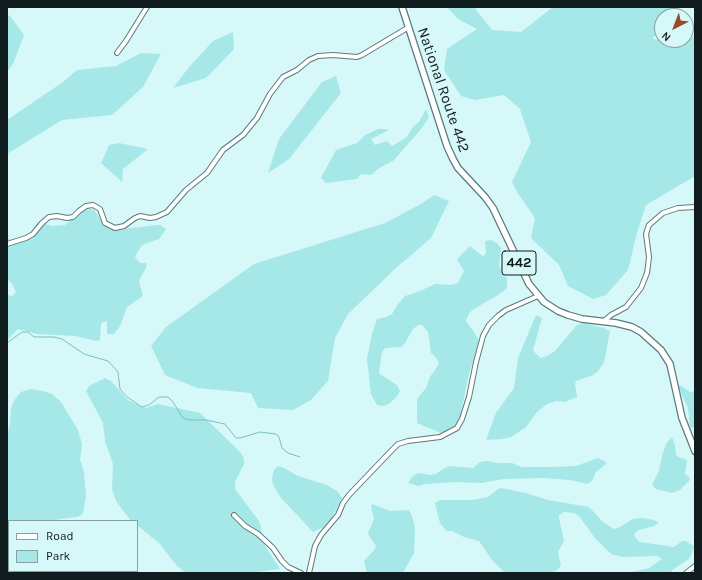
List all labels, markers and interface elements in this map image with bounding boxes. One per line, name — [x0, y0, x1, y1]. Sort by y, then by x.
north arrow — [654, 8, 694, 48]
street label: National Route 442 — [413, 25, 473, 155]
text: N — [659, 29, 674, 44]
road number: 442 — [502, 251, 536, 275]
legend — [8, 520, 138, 572]
text: Road — [46, 529, 74, 543]
text: Park — [46, 549, 70, 563]

